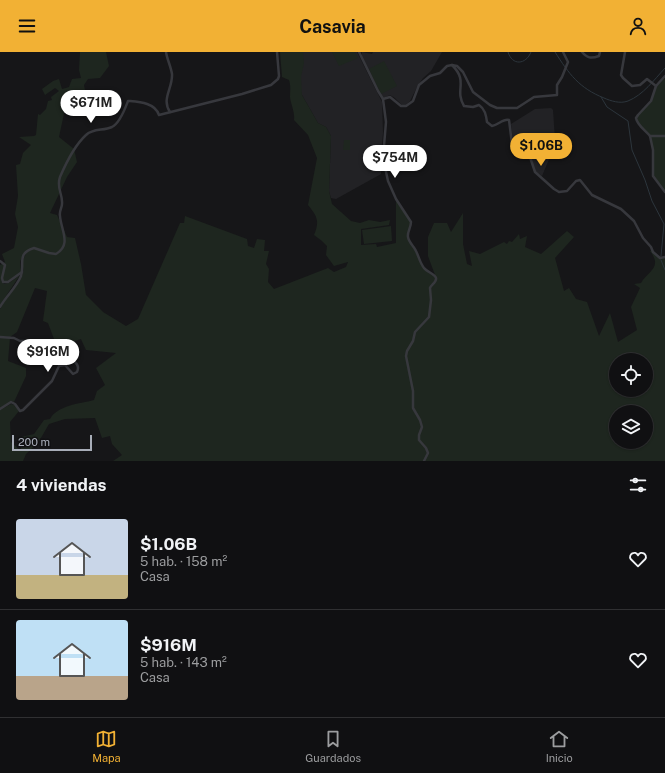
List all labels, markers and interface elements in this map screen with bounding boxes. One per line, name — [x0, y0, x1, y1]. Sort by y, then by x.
icon: menu — [16, 15, 38, 37]
icon: person — [627, 15, 649, 37]
text: Casavia — [299, 16, 366, 37]
pin: $671M — [63, 90, 119, 124]
text: $671M — [70, 95, 112, 110]
pin: $1.06B — [508, 133, 574, 167]
text: $1.06B — [519, 138, 563, 153]
pin: $754M — [367, 145, 423, 179]
text: $754M — [372, 150, 418, 165]
pin: $916M — [20, 339, 76, 373]
text: $916M — [26, 344, 70, 359]
map controls — [609, 353, 653, 449]
button: locate — [609, 353, 653, 397]
button: layers — [609, 405, 653, 449]
scale bar — [12, 433, 92, 452]
text: 200 m — [18, 436, 50, 448]
icon: filters — [627, 474, 649, 496]
text: 4 viviendas — [16, 475, 106, 495]
text: $1.06B — [140, 534, 197, 554]
icon: home — [48, 535, 96, 583]
icon: heart — [627, 548, 649, 570]
text: 5 hab. · 158 m² — [140, 554, 227, 569]
text: Casa — [140, 569, 170, 584]
text: $916M — [140, 635, 197, 655]
icon: home — [48, 636, 96, 684]
icon: heart — [627, 649, 649, 671]
text: 5 hab. · 143 m² — [140, 655, 227, 670]
text: Casa — [140, 670, 170, 685]
tab: Mapa — [92, 728, 121, 764]
tab: Guardados — [305, 728, 361, 764]
tab: Inicio — [546, 728, 573, 764]

